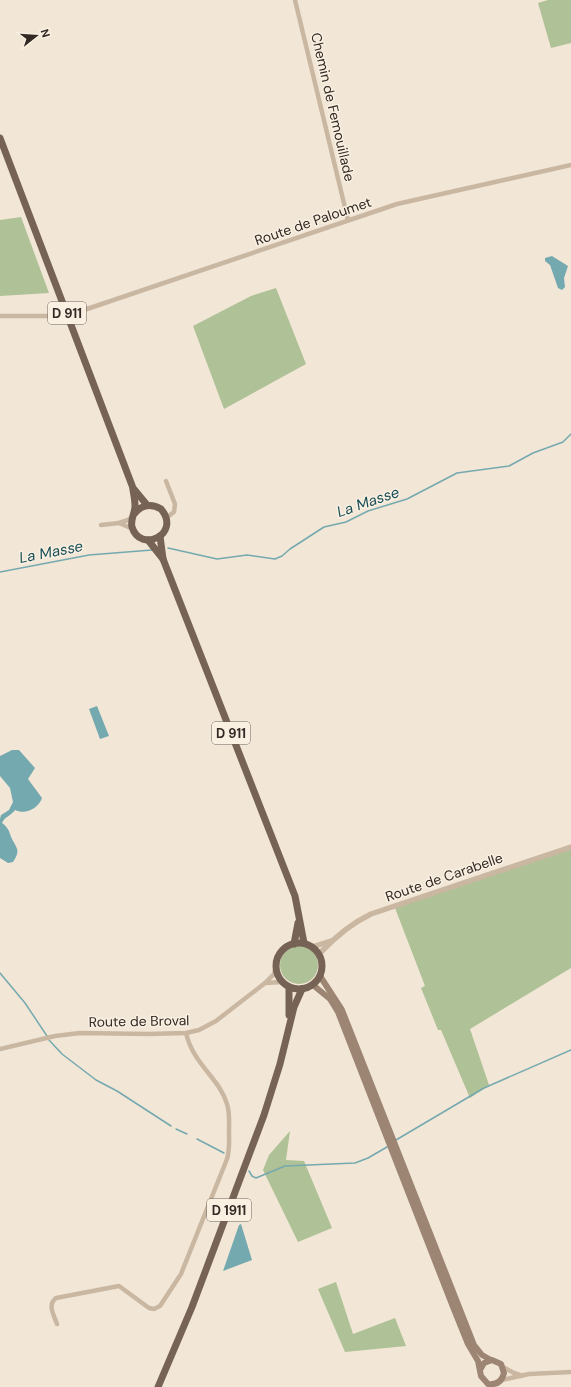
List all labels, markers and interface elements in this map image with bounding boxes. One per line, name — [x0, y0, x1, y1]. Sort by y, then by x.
north arrow — [16, 16, 56, 56]
text: N — [38, 27, 53, 39]
street label: Chemin de Femouillade — [307, 31, 359, 183]
street label: Route de Paloumet — [252, 193, 374, 249]
road number: D 911 — [48, 302, 86, 324]
water label: La Masse — [334, 482, 402, 522]
water label: La Masse — [17, 536, 85, 568]
road number: D 911 — [212, 722, 250, 744]
street label: Route de Carabelle — [383, 848, 505, 906]
street label: Route de Broval — [88, 1011, 190, 1031]
road number: D 1911 — [207, 1199, 251, 1221]

